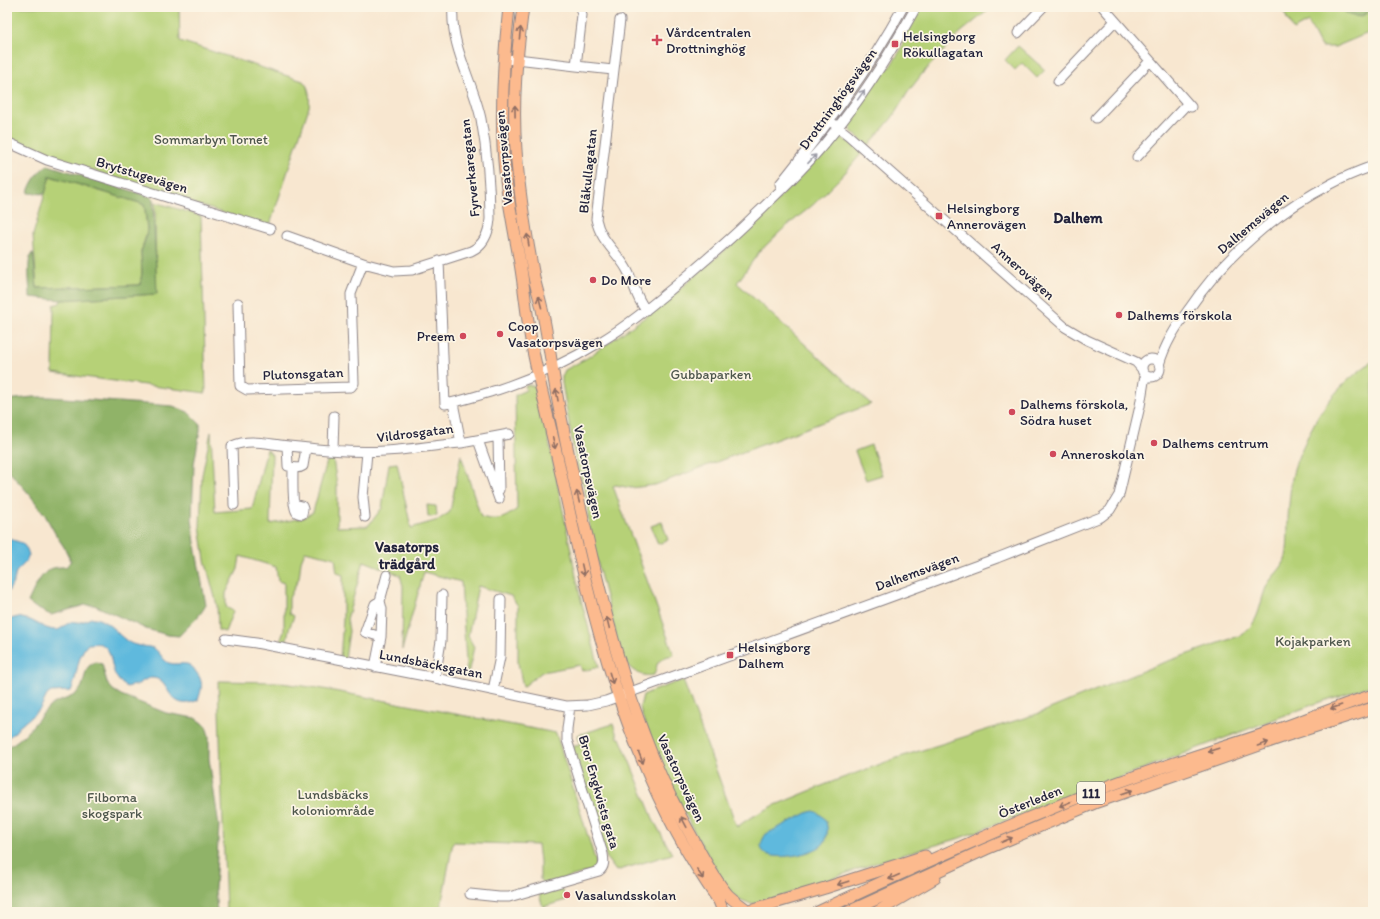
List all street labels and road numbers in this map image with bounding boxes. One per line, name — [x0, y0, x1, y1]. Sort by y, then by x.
street label: Drottninghögsvägen — [795, 45, 881, 153]
street label: Vasatorpsvägen — [491, 110, 517, 206]
street label: Fyrverkaregatan — [456, 118, 484, 218]
street label: Blåkullagatan — [575, 128, 601, 214]
street label: Brytstugevägen — [94, 153, 190, 197]
street label: Dalhemsvägen — [1214, 188, 1292, 258]
street label: Annerovägen — [988, 238, 1058, 304]
street label: Plutonsgatan — [262, 364, 344, 384]
street label: Vildrosgatan — [376, 420, 454, 446]
street label: Vasatorpsvägen — [570, 424, 606, 521]
street label: Dalhemsvägen — [873, 549, 961, 595]
street label: Lundsbäcksgatan — [378, 646, 484, 682]
street label: Vasatorpsvägen — [653, 731, 709, 825]
street label: Bror Engkvists gata — [575, 733, 624, 852]
street label: Österleden — [996, 782, 1064, 822]
road number: 111 — [1077, 782, 1105, 804]

